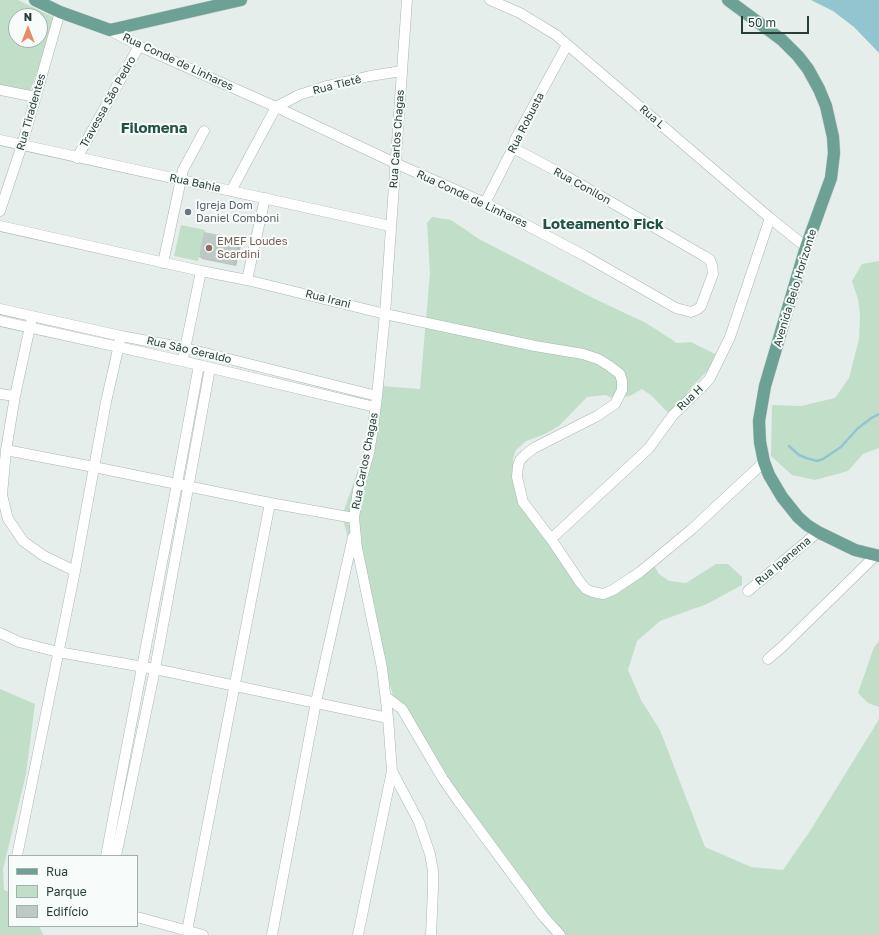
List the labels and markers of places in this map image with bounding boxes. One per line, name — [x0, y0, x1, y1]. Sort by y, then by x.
place label: Igreja Dom Daniel Comboni — [196, 199, 279, 225]
marker: Igreja Dom Daniel Comboni — [183, 207, 193, 217]
place label: EMEF Loudes Scardini — [217, 235, 288, 261]
marker: EMEF Loudes Scardini — [204, 243, 214, 253]

